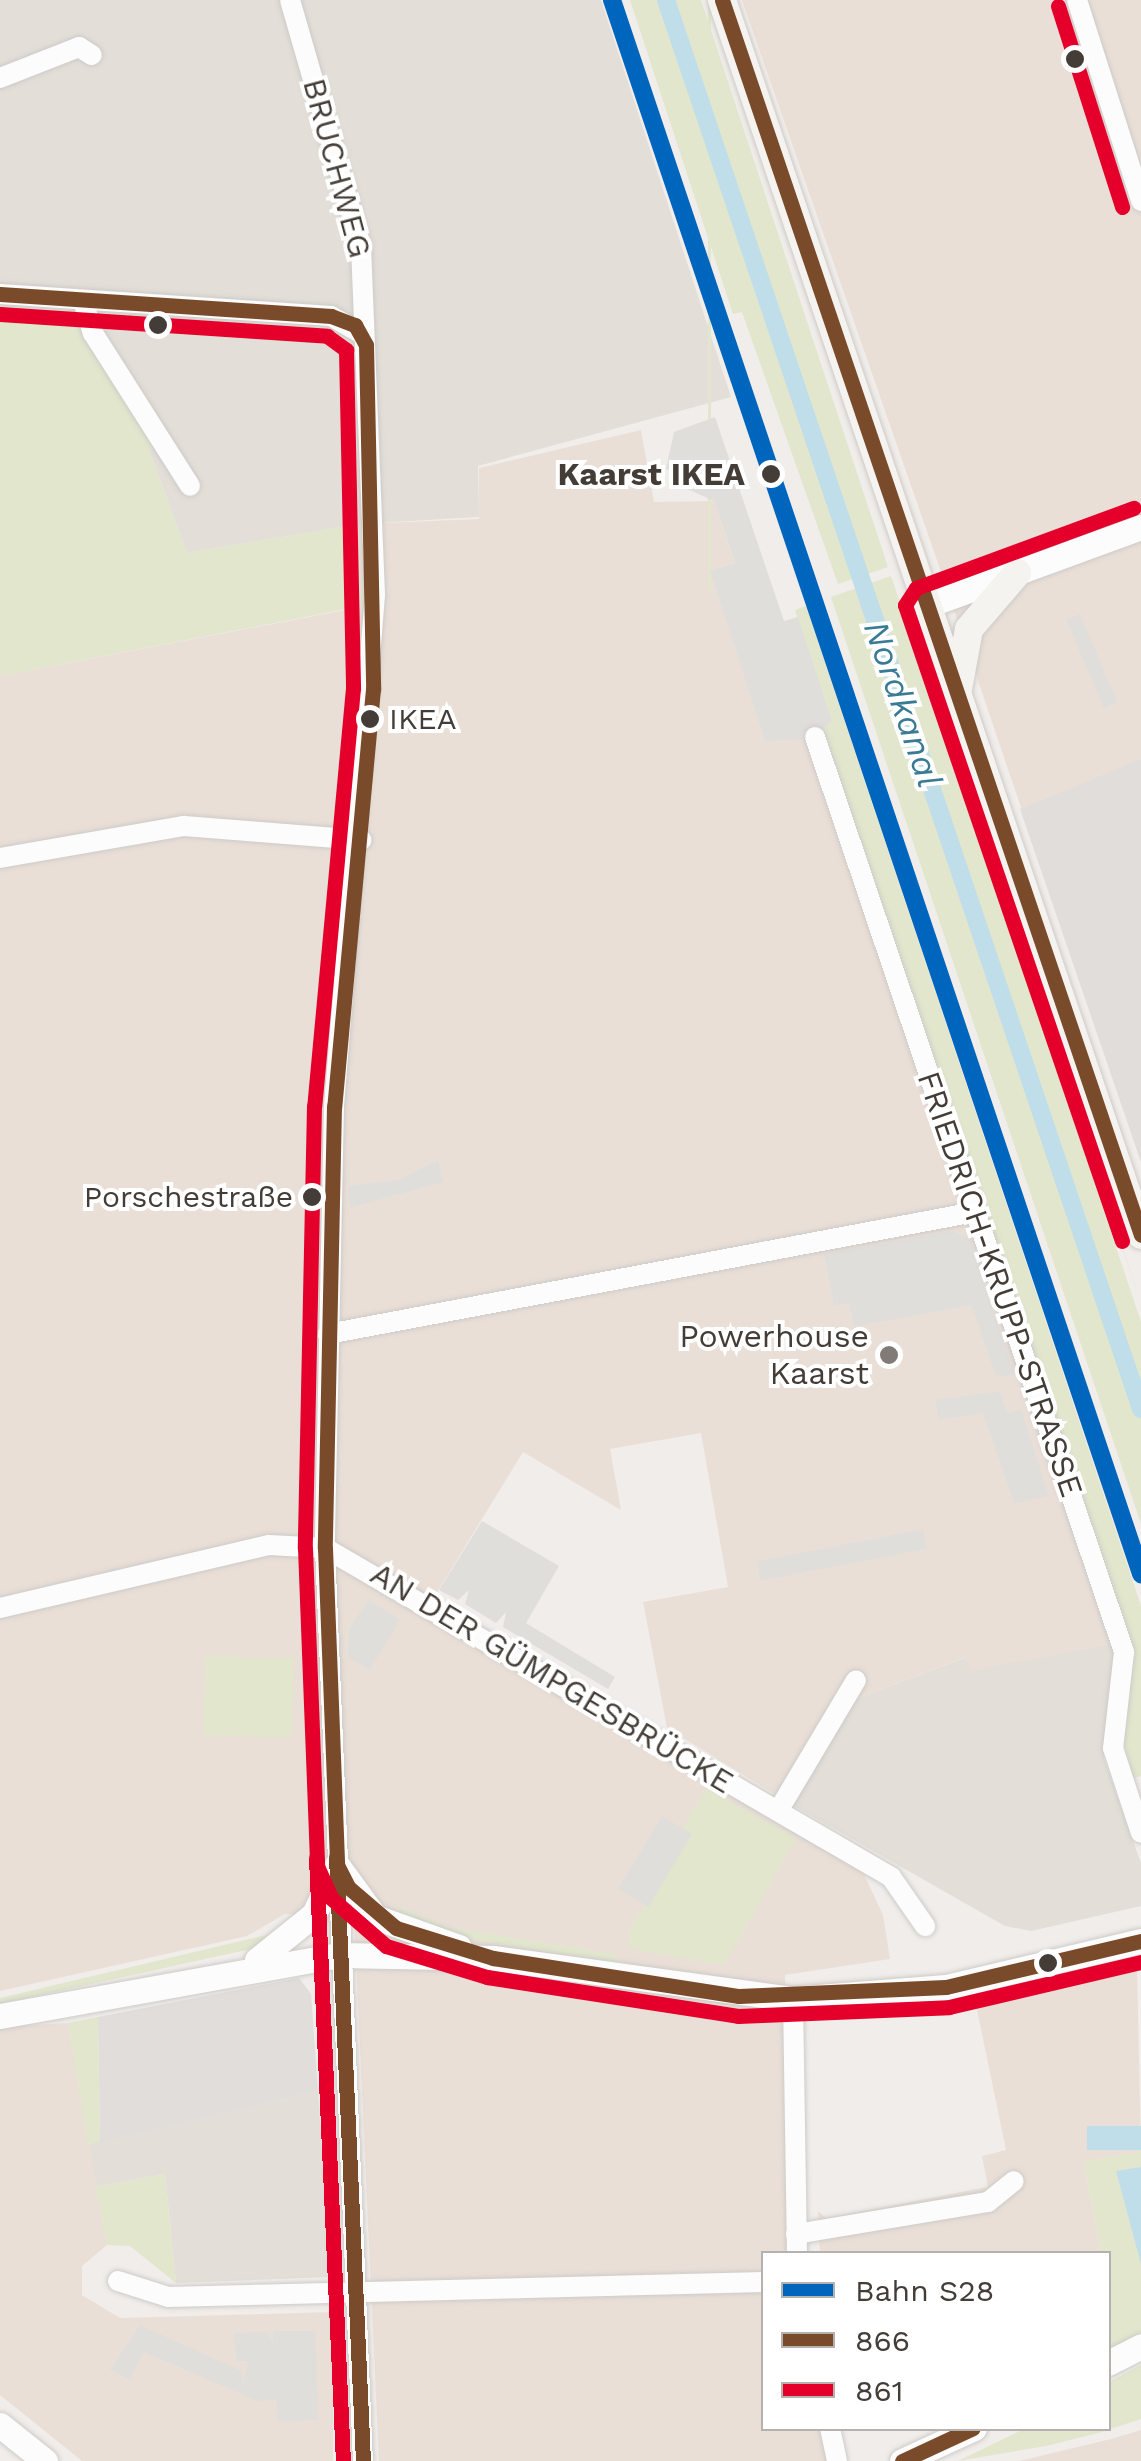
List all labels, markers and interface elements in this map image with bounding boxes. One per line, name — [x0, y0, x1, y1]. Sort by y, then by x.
unlabelled marker — [1065, 49, 1085, 69]
street label: BRUCHWEG — [295, 74, 379, 262]
unlabelled marker — [148, 315, 168, 335]
place label: Kaarst IKEA — [557, 455, 745, 493]
marker: Kaarst IKEA — [754, 457, 788, 491]
water label: Nordkanal — [855, 615, 951, 793]
place label: IKEA — [389, 701, 456, 737]
marker: IKEA — [360, 709, 380, 729]
street label: FRIEDRICH-KRUPP-STRASSE — [909, 1066, 1091, 1502]
place label: Porschestraße — [84, 1179, 293, 1215]
marker: Porschestraße — [302, 1187, 322, 1207]
place label: Powerhouse Kaarst — [679, 1318, 869, 1393]
marker: Powerhouse Kaarst — [878, 1344, 900, 1366]
street label: AN DER GÜMPGESBRÜCKE — [364, 1554, 740, 1802]
unlabelled marker — [1038, 1953, 1058, 1973]
legend — [761, 2251, 1111, 2431]
text: Bahn S28 — [855, 2273, 994, 2308]
text: 866 — [855, 2323, 910, 2358]
text: 861 — [855, 2373, 903, 2408]

